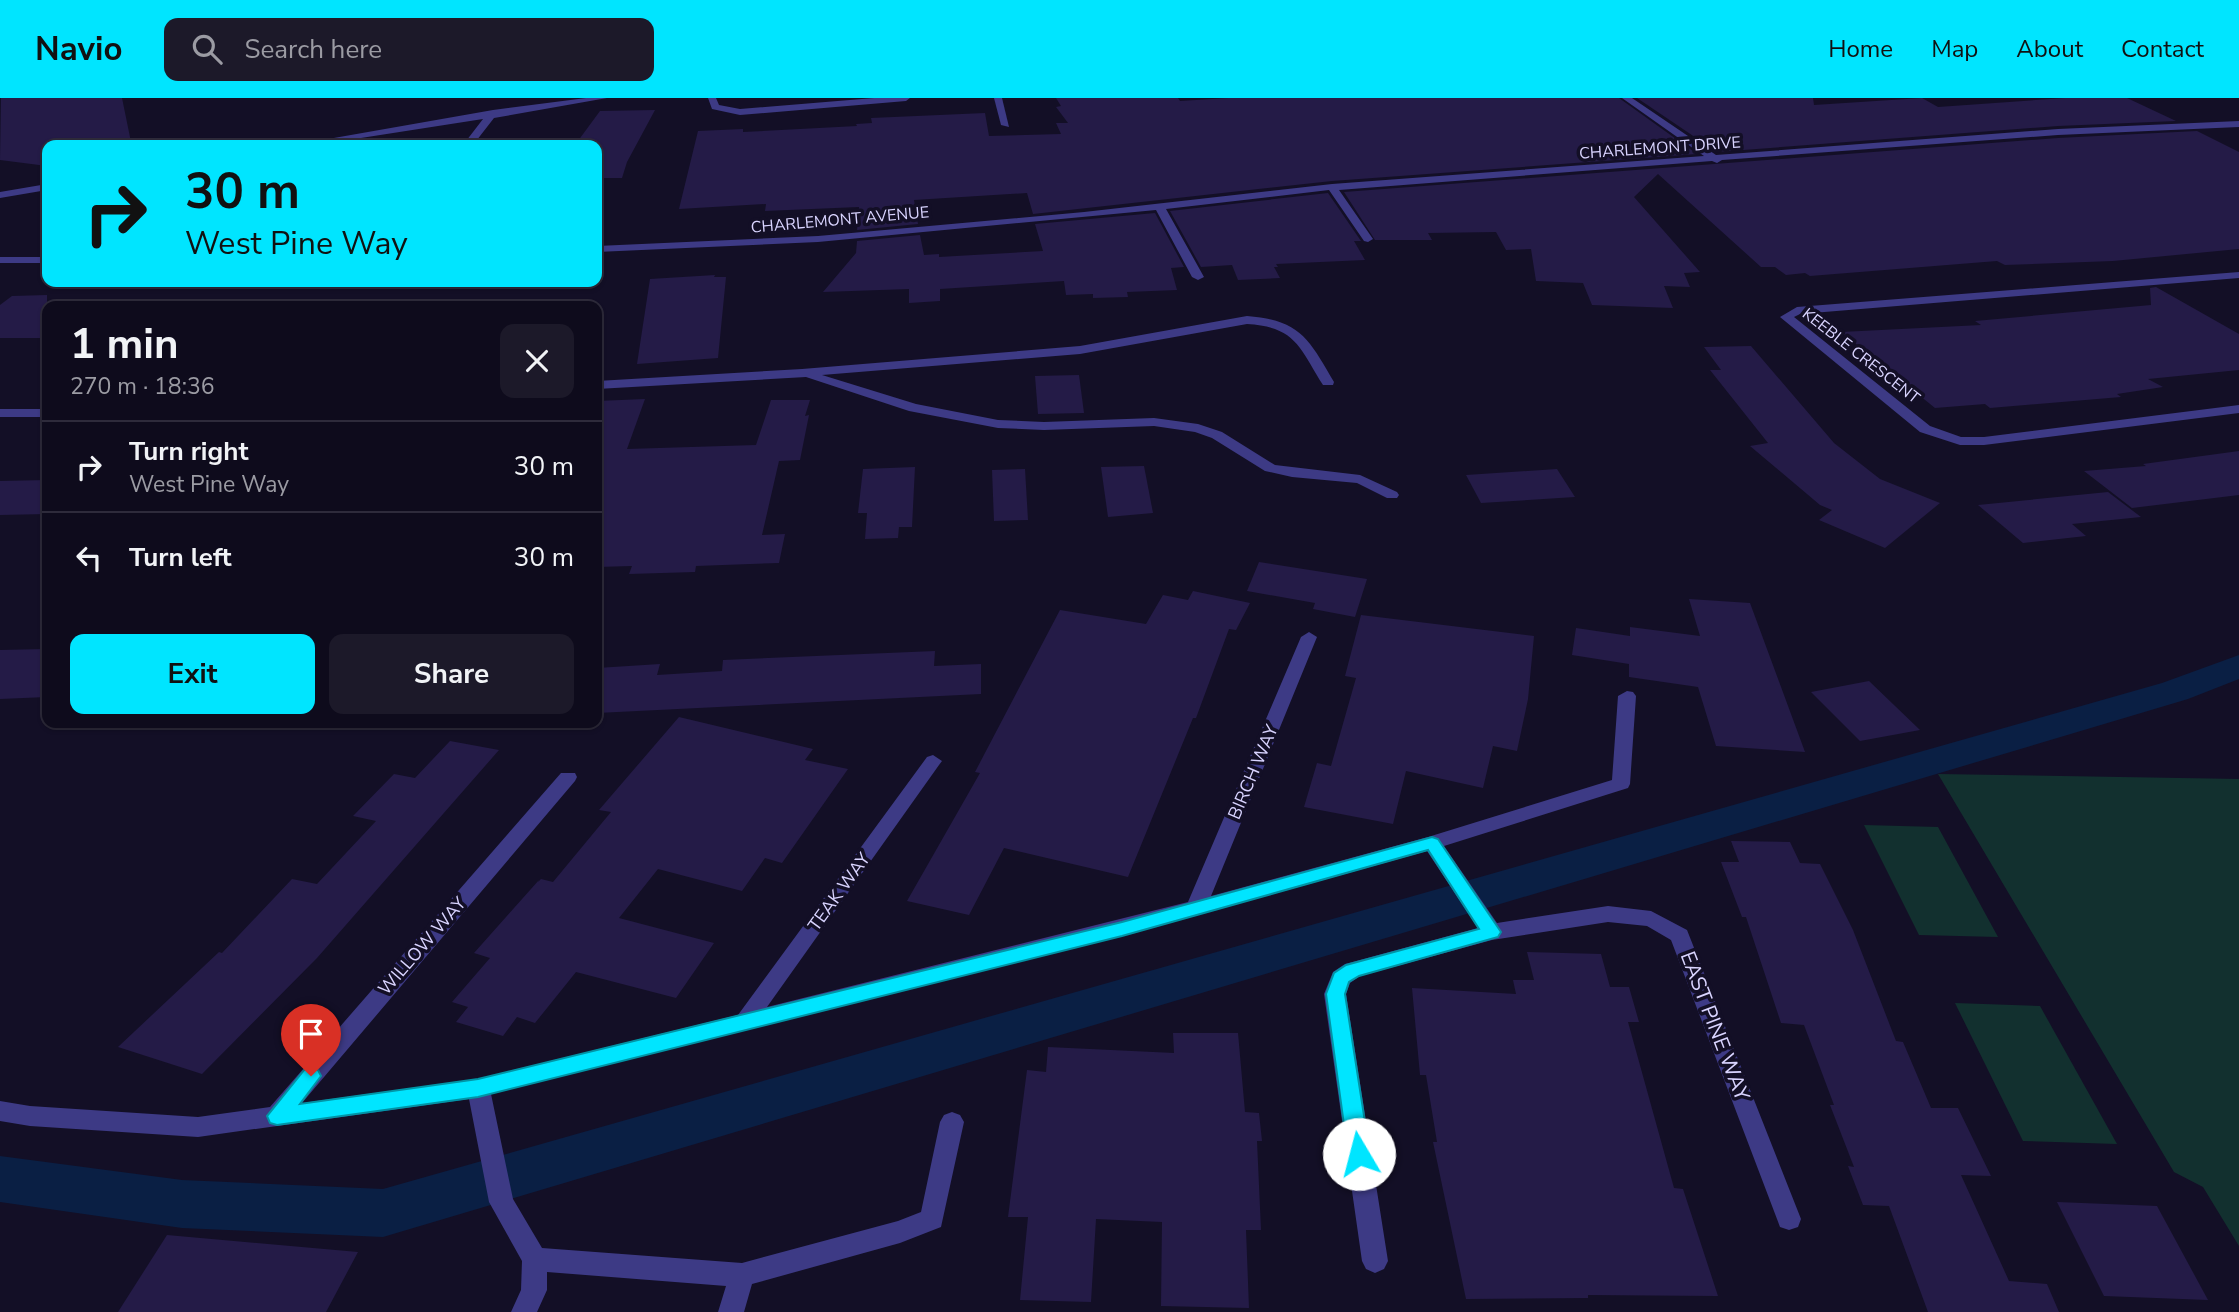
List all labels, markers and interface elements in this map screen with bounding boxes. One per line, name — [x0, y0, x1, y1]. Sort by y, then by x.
search box — [164, 18, 654, 81]
text: Navio — [35, 27, 122, 72]
icon: search — [188, 30, 226, 68]
text: Search here — [244, 32, 382, 67]
text: Home — [1828, 33, 1893, 65]
text: Map — [1931, 33, 1978, 65]
text: About — [2016, 33, 2083, 65]
text: Contact — [2121, 33, 2204, 65]
street label: CHARLEMONT DRIVE — [1578, 131, 1742, 165]
text: 30 m — [185, 158, 300, 225]
icon: right — [70, 168, 161, 259]
street label: CHARLEMONT AVENUE — [750, 201, 930, 239]
text: West Pine Way — [185, 222, 408, 265]
street label: KEEBLE CRESCENT — [1798, 303, 1925, 409]
text: 1 min — [70, 316, 179, 373]
button: close — [500, 324, 574, 398]
text: 270 m · 18:36 — [70, 371, 215, 402]
text: Turn right — [129, 434, 248, 469]
icon: right — [70, 448, 108, 486]
text: 30 m — [514, 449, 574, 484]
text: West Pine Way — [129, 469, 289, 500]
icon: left — [70, 539, 108, 577]
text: Turn left — [129, 540, 232, 575]
text: 30 m — [514, 540, 574, 575]
button: Exit — [70, 634, 315, 714]
button: Share — [329, 634, 574, 714]
street label: BIRCH WAY — [1222, 721, 1284, 823]
street label: TEAK WAY — [802, 848, 876, 936]
street label: WILLOW WAY — [373, 892, 472, 1000]
street label: EAST PINE WAY — [1674, 947, 1757, 1105]
pin — [281, 1004, 341, 1076]
icon: arrive — [292, 1015, 330, 1053]
position arrow — [1322, 1117, 1396, 1191]

